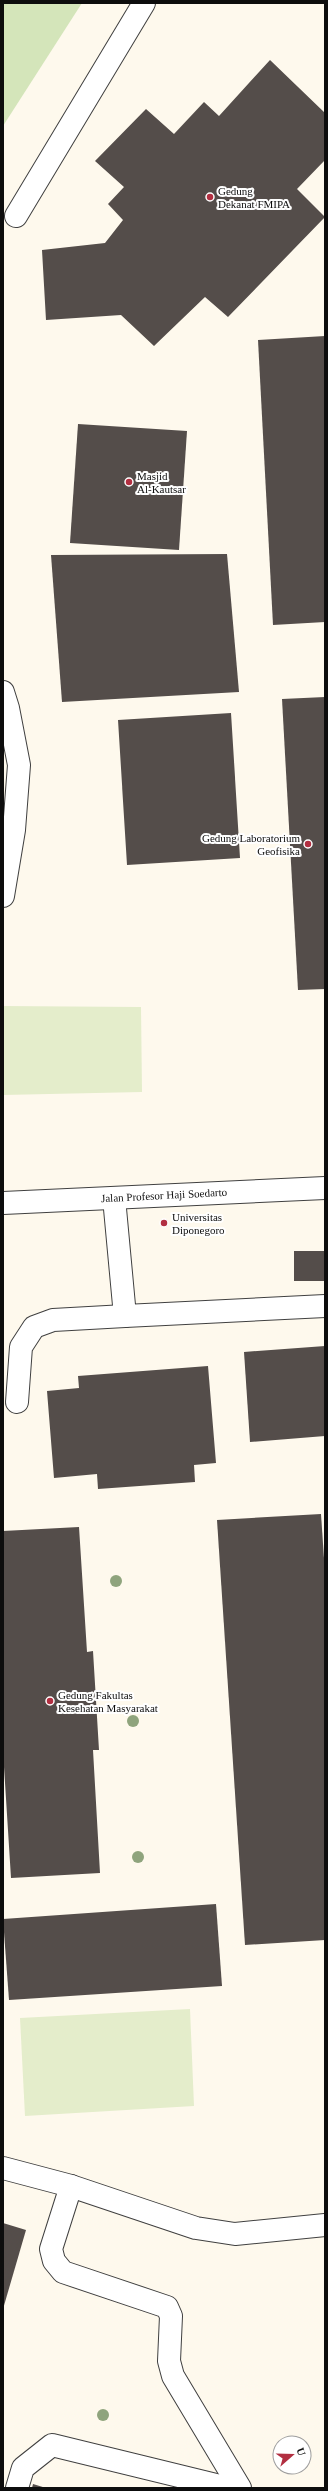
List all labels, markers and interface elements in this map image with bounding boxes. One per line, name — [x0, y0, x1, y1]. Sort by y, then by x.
place label: Gedung Dekanat FMIPA — [218, 185, 290, 210]
marker: Gedung Dekanat FMIPA — [205, 192, 215, 202]
place label: Masjid Al-Kautsar — [137, 470, 186, 495]
marker: Masjid Al-Kautsar — [124, 477, 134, 487]
place label: Gedung Laboratorium Geofisika — [202, 832, 300, 857]
marker: Gedung Laboratorium Geofisika — [303, 839, 313, 849]
street label: Jalan Profesor Haji Soedarto — [101, 1186, 228, 1204]
place label: Universitas Diponegoro — [172, 1211, 225, 1236]
marker: Universitas Diponegoro — [159, 1218, 169, 1228]
place label: Gedung Fakultas Kesehatan Masyarakat — [58, 1689, 158, 1714]
marker: Gedung Fakultas Kesehatan Masyarakat — [45, 1696, 55, 1706]
north arrow — [272, 2435, 312, 2475]
text: U — [294, 2446, 308, 2457]

